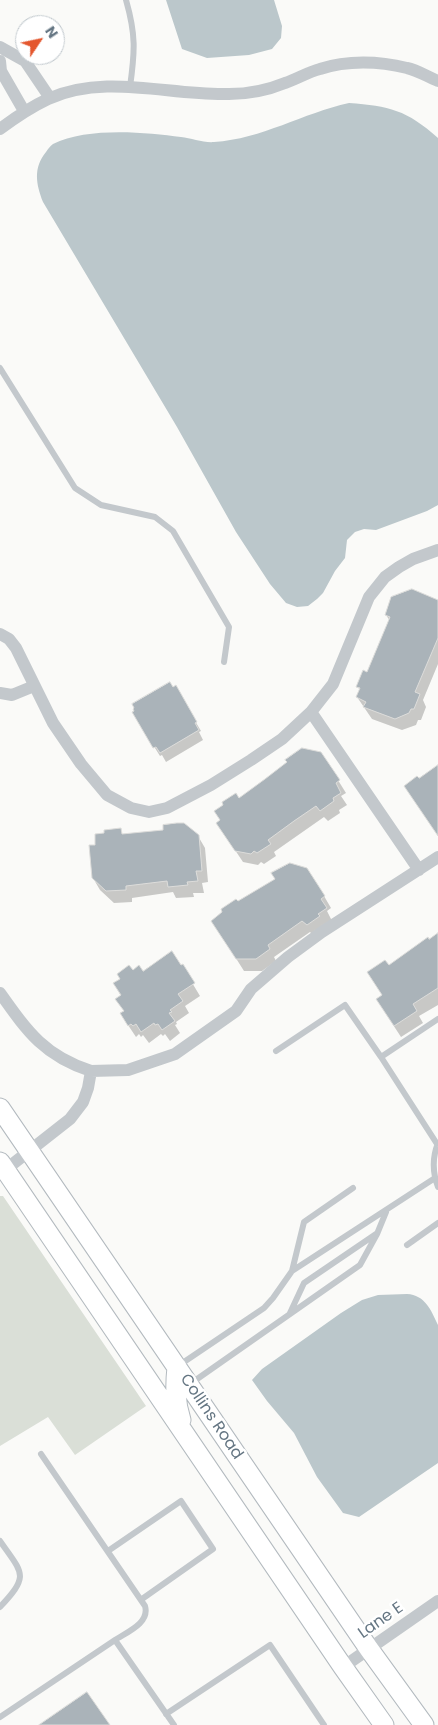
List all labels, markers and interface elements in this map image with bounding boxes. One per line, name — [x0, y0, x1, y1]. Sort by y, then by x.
north arrow — [15, 15, 65, 65]
text: N — [40, 22, 63, 42]
street label: Collins Road — [175, 1371, 247, 1463]
street label: Lane E — [355, 1599, 407, 1643]

